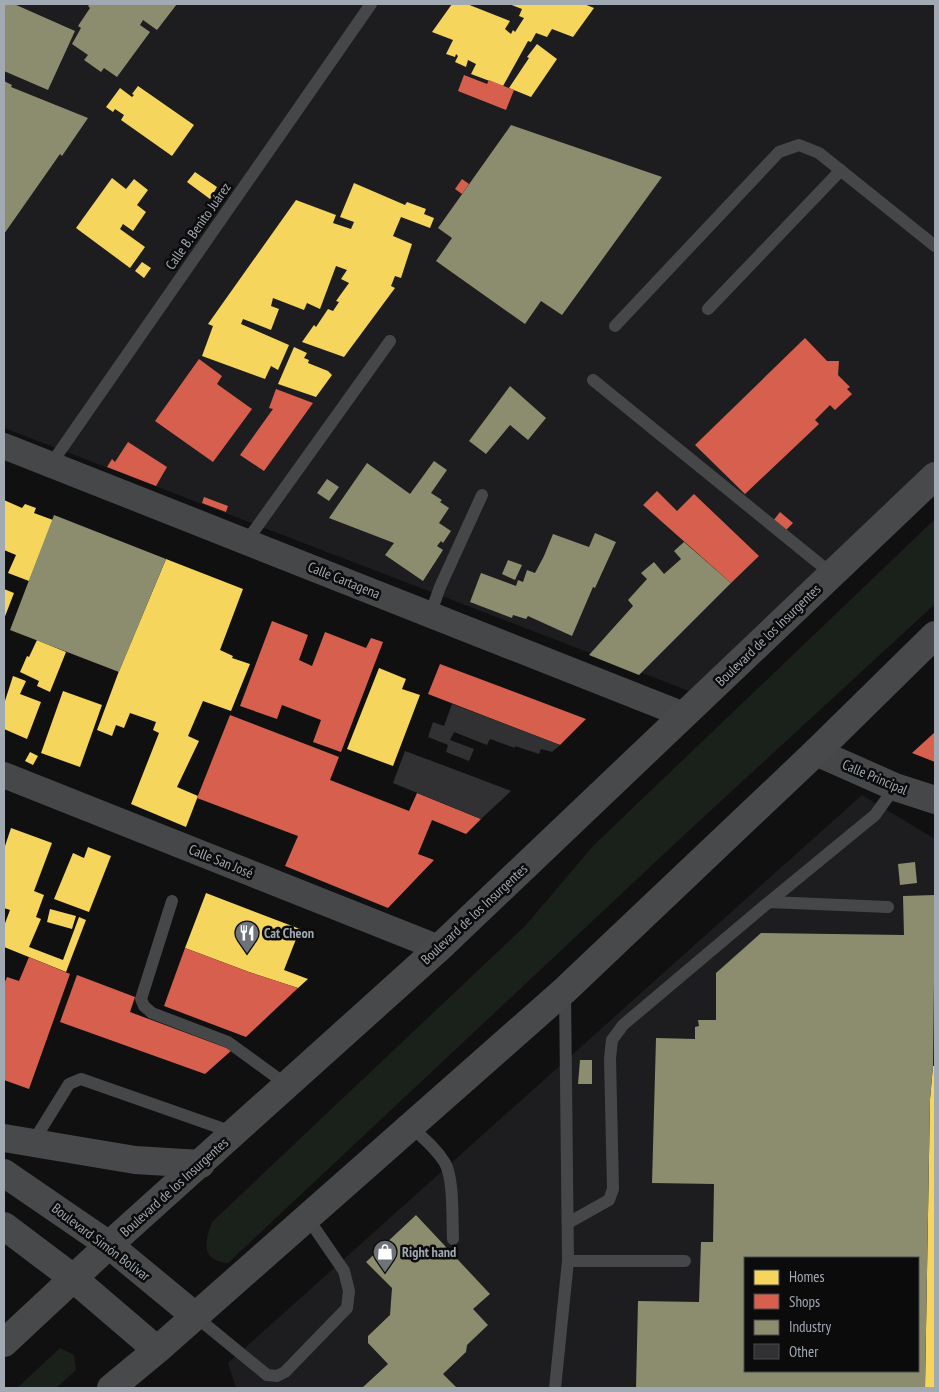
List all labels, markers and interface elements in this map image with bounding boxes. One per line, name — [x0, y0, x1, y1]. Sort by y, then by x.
street label: Calle B. Benito Juárez — [161, 179, 235, 273]
street label: Calle Cartagena — [305, 557, 383, 603]
street label: Boulevard de los Insurgentes — [712, 580, 825, 690]
street label: Calle Principal — [840, 755, 911, 799]
street label: Calle San José — [186, 840, 256, 882]
street label: Boulevard de los Insurgentes — [417, 860, 531, 968]
restaurant icon: Cat Cheon — [234, 920, 260, 954]
place label: Cat Cheon — [264, 924, 314, 942]
street label: Boulevard de los Insurgentes — [116, 1133, 232, 1240]
street label: Boulevard Simón Bolívar — [48, 1199, 154, 1285]
shop icon: Right hand — [372, 1239, 398, 1273]
place label: Right hand — [402, 1243, 456, 1261]
legend — [744, 1257, 919, 1372]
text: Homes — [789, 1267, 825, 1286]
text: Shops — [789, 1292, 820, 1311]
text: Industry — [789, 1317, 831, 1336]
text: Other — [789, 1342, 819, 1361]

